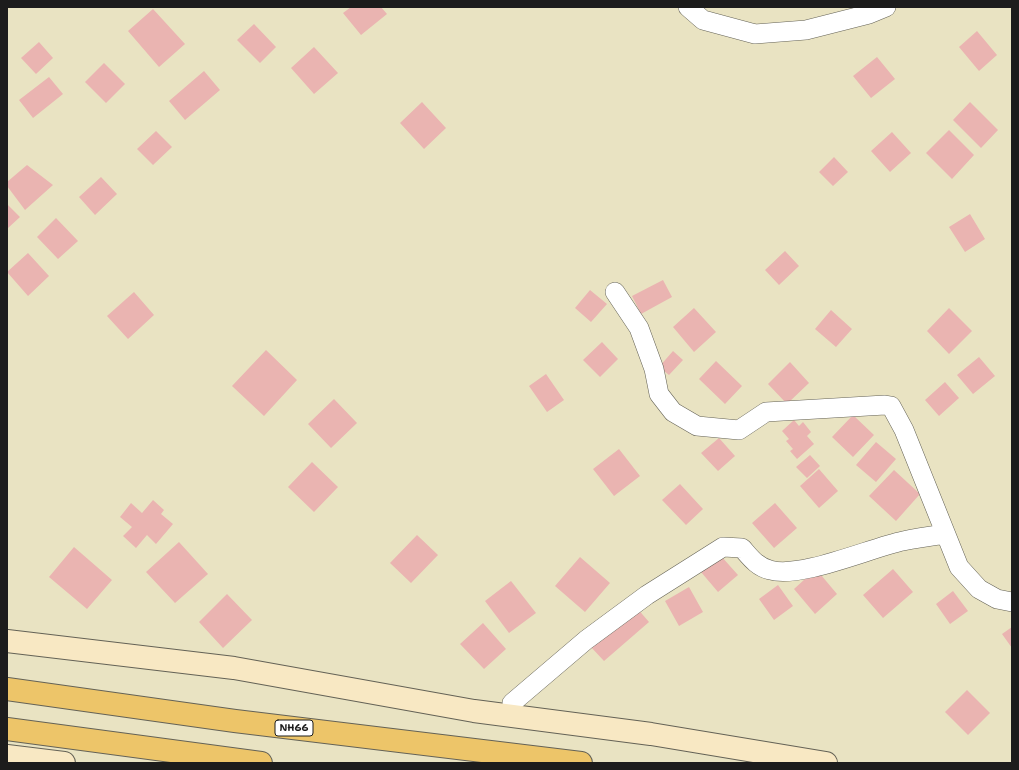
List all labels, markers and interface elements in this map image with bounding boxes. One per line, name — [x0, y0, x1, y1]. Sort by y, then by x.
road number: NH66 — [275, 720, 313, 736]

